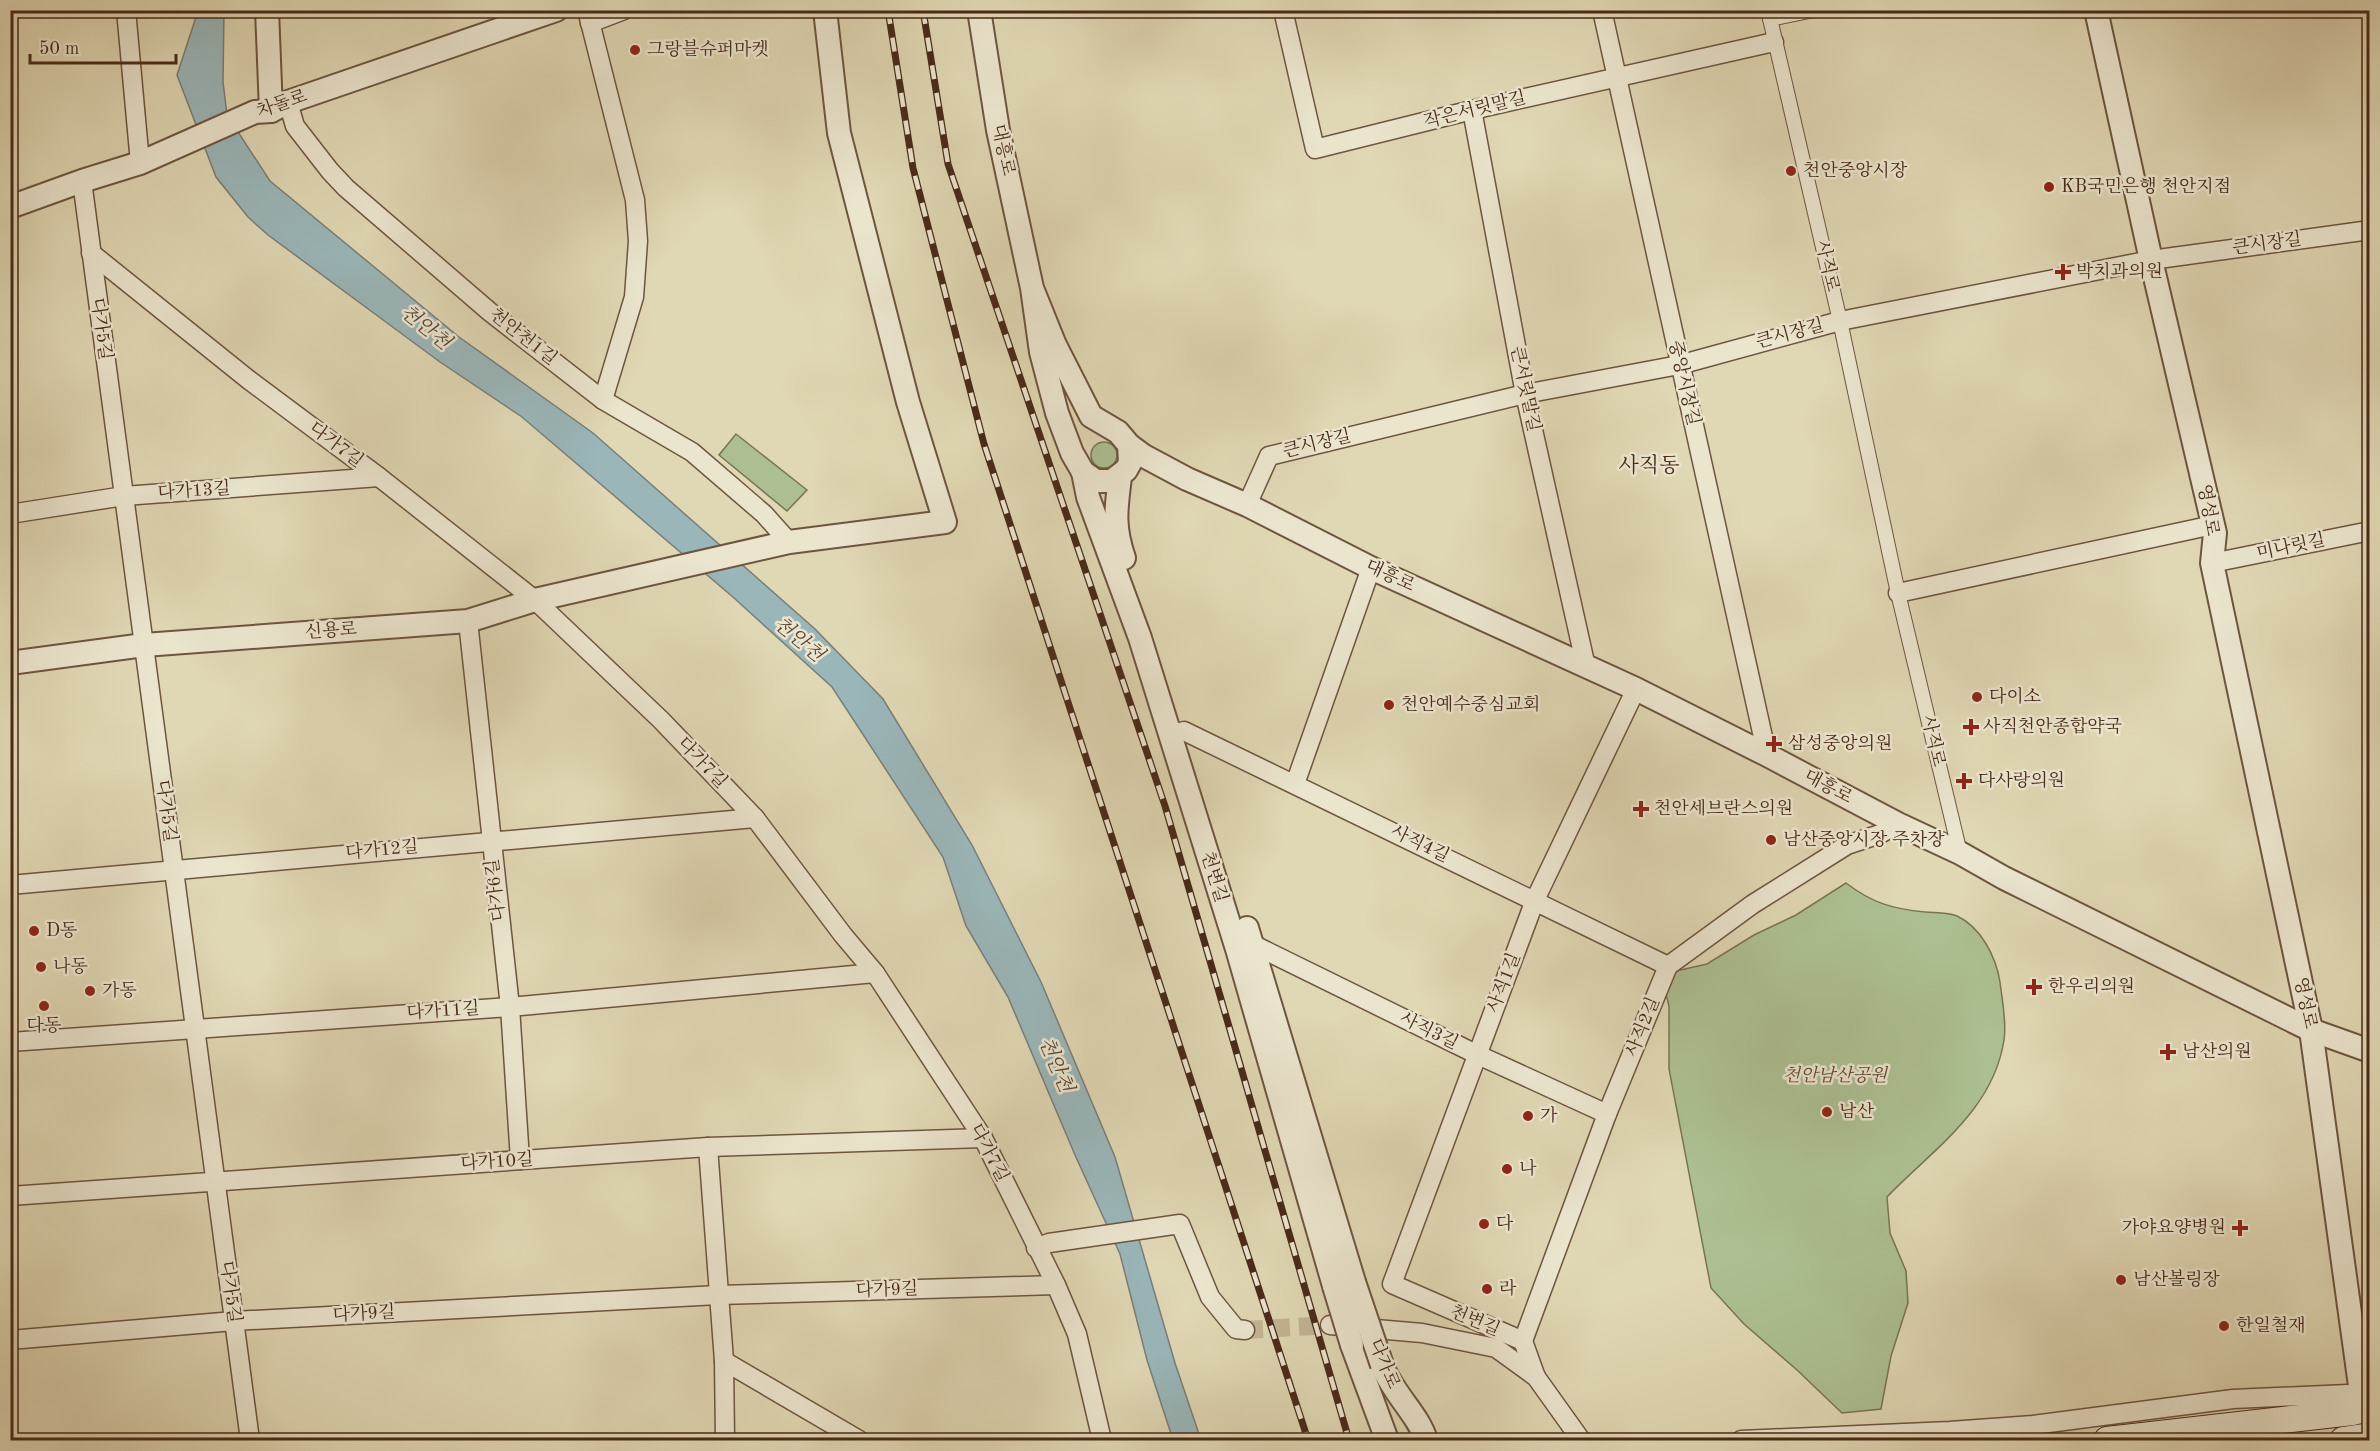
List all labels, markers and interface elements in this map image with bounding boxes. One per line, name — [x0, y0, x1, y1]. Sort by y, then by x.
scale bar — [30, 27, 176, 65]
place label: 그랑블슈퍼마켓 — [647, 39, 769, 59]
text: 50 m — [39, 40, 79, 58]
marker: 그랑블슈퍼마켓 — [628, 43, 642, 57]
street label: 차돌로 — [254, 86, 310, 121]
street label: 작은서릿말길 — [1422, 88, 1528, 131]
street label: 대흥로 — [989, 122, 1019, 177]
place label: 천안중앙시장 — [1803, 161, 1908, 180]
marker: 천안중앙시장 — [1784, 164, 1798, 178]
place label: KB국민은행 천안지점 — [2061, 177, 2231, 196]
marker: KB국민은행 천안지점 — [2042, 180, 2056, 194]
street label: 큰시장길 — [2231, 229, 2303, 258]
street label: 사직로 — [1812, 238, 1843, 293]
place label: 박치과의원 — [2076, 262, 2163, 281]
marker: 박치과의원 — [2054, 263, 2072, 281]
street label: 다가5길 — [88, 297, 115, 361]
water label: 천안천 — [396, 300, 457, 355]
street label: 천안천1길 — [486, 304, 561, 369]
street label: 큰시장길 — [1754, 315, 1826, 352]
street label: 중앙시장길 — [1665, 338, 1704, 427]
street label: 큰서릿말길 — [1507, 344, 1544, 433]
street label: 다가7길 — [306, 418, 367, 471]
street label: 큰시장길 — [1281, 426, 1353, 461]
district label: 사직동 — [1619, 454, 1679, 477]
street label: 다가13길 — [157, 478, 231, 503]
street label: 영성로 — [2195, 483, 2222, 537]
street label: 미나릿길 — [2255, 530, 2327, 563]
street label: 대흥로 — [1363, 555, 1418, 595]
water label: 천안천 — [769, 611, 830, 667]
street label: 신용로 — [304, 619, 358, 642]
place label: 다이소 — [1989, 687, 2041, 706]
marker: 다이소 — [1970, 690, 1984, 704]
place label: 천안예수중심교회 — [1401, 695, 1540, 714]
marker: 천안예수중심교회 — [1382, 698, 1396, 712]
street label: 사직로 — [1918, 713, 1949, 768]
place label: 사직천안종합약국 — [1983, 717, 2122, 736]
marker: 사직천안종합약국 — [1964, 720, 1978, 734]
street label: 다가7길 — [674, 734, 731, 792]
place label: 삼성중앙의원 — [1788, 734, 1892, 753]
marker: 삼성중앙의원 — [1765, 735, 1783, 753]
street label: 대흥로 — [1801, 765, 1856, 807]
place label: 다사랑의원 — [1978, 771, 2065, 790]
marker: 다사랑의원 — [1955, 772, 1973, 790]
street label: 다가5길 — [153, 779, 180, 843]
place label: 천안세브란스의원 — [1654, 799, 1793, 818]
marker: 천안세브란스의원 — [1632, 800, 1650, 818]
street label: 사직4길 — [1388, 821, 1453, 866]
place label: 남산중앙시장 주차장 — [1783, 830, 1945, 849]
marker: 남산중앙시장 주차장 — [1764, 833, 1778, 847]
street label: 다가12길 — [345, 837, 419, 862]
street label: 천변길 — [1198, 849, 1231, 905]
street label: 다가6길 — [482, 858, 509, 922]
place label: D동 — [46, 921, 77, 940]
marker: D동 — [27, 924, 41, 938]
street label: 사직1길 — [1483, 950, 1524, 1015]
place label: 나동 — [53, 957, 88, 976]
marker: 나동 — [34, 960, 48, 974]
street label: 영성로 — [2291, 975, 2320, 1030]
place label: 한우리의원 — [2048, 977, 2135, 996]
marker: 한우리의원 — [2025, 978, 2043, 996]
place label: 가동 — [102, 981, 137, 1000]
marker: 가동 — [83, 984, 97, 998]
street label: 사직2길 — [1622, 994, 1663, 1059]
street label: 다가11길 — [406, 998, 480, 1023]
marker: 다동 — [37, 999, 51, 1013]
street label: 사직3길 — [1397, 1008, 1462, 1053]
place label: 다동 — [27, 1016, 61, 1035]
water label: 천안천 — [1034, 1033, 1079, 1097]
place label: 남산의원 — [2182, 1042, 2252, 1061]
marker: 남산의원 — [2159, 1043, 2177, 1061]
park label: 천안남산공원 — [1783, 1065, 1889, 1085]
place label: 남산 — [1839, 1102, 1874, 1121]
marker: 남산 — [1820, 1105, 1834, 1119]
place label: 가 — [1540, 1106, 1558, 1125]
marker: 가 — [1521, 1109, 1535, 1123]
street label: 다가7길 — [966, 1121, 1013, 1185]
street label: 다가10길 — [460, 1149, 534, 1174]
place label: 나 — [1519, 1159, 1537, 1178]
marker: 나 — [1500, 1162, 1514, 1176]
place label: 다 — [1496, 1214, 1514, 1233]
marker: 다 — [1477, 1217, 1491, 1231]
place label: 가야요양병원 — [2122, 1218, 2226, 1237]
marker: 가야요양병원 — [2231, 1219, 2249, 1237]
street label: 다가5길 — [217, 1260, 244, 1324]
place label: 남산볼링장 — [2133, 1269, 2221, 1289]
marker: 남산볼링장 — [2114, 1273, 2128, 1287]
street label: 다가9길 — [855, 1279, 919, 1300]
place label: 라 — [1499, 1279, 1517, 1298]
marker: 라 — [1480, 1282, 1494, 1296]
street label: 다가9길 — [332, 1302, 396, 1325]
street label: 천변길 — [1447, 1302, 1503, 1339]
place label: 한일철재 — [2236, 1316, 2306, 1335]
marker: 한일철재 — [2217, 1319, 2231, 1333]
street label: 다가로 — [1366, 1336, 1403, 1392]

